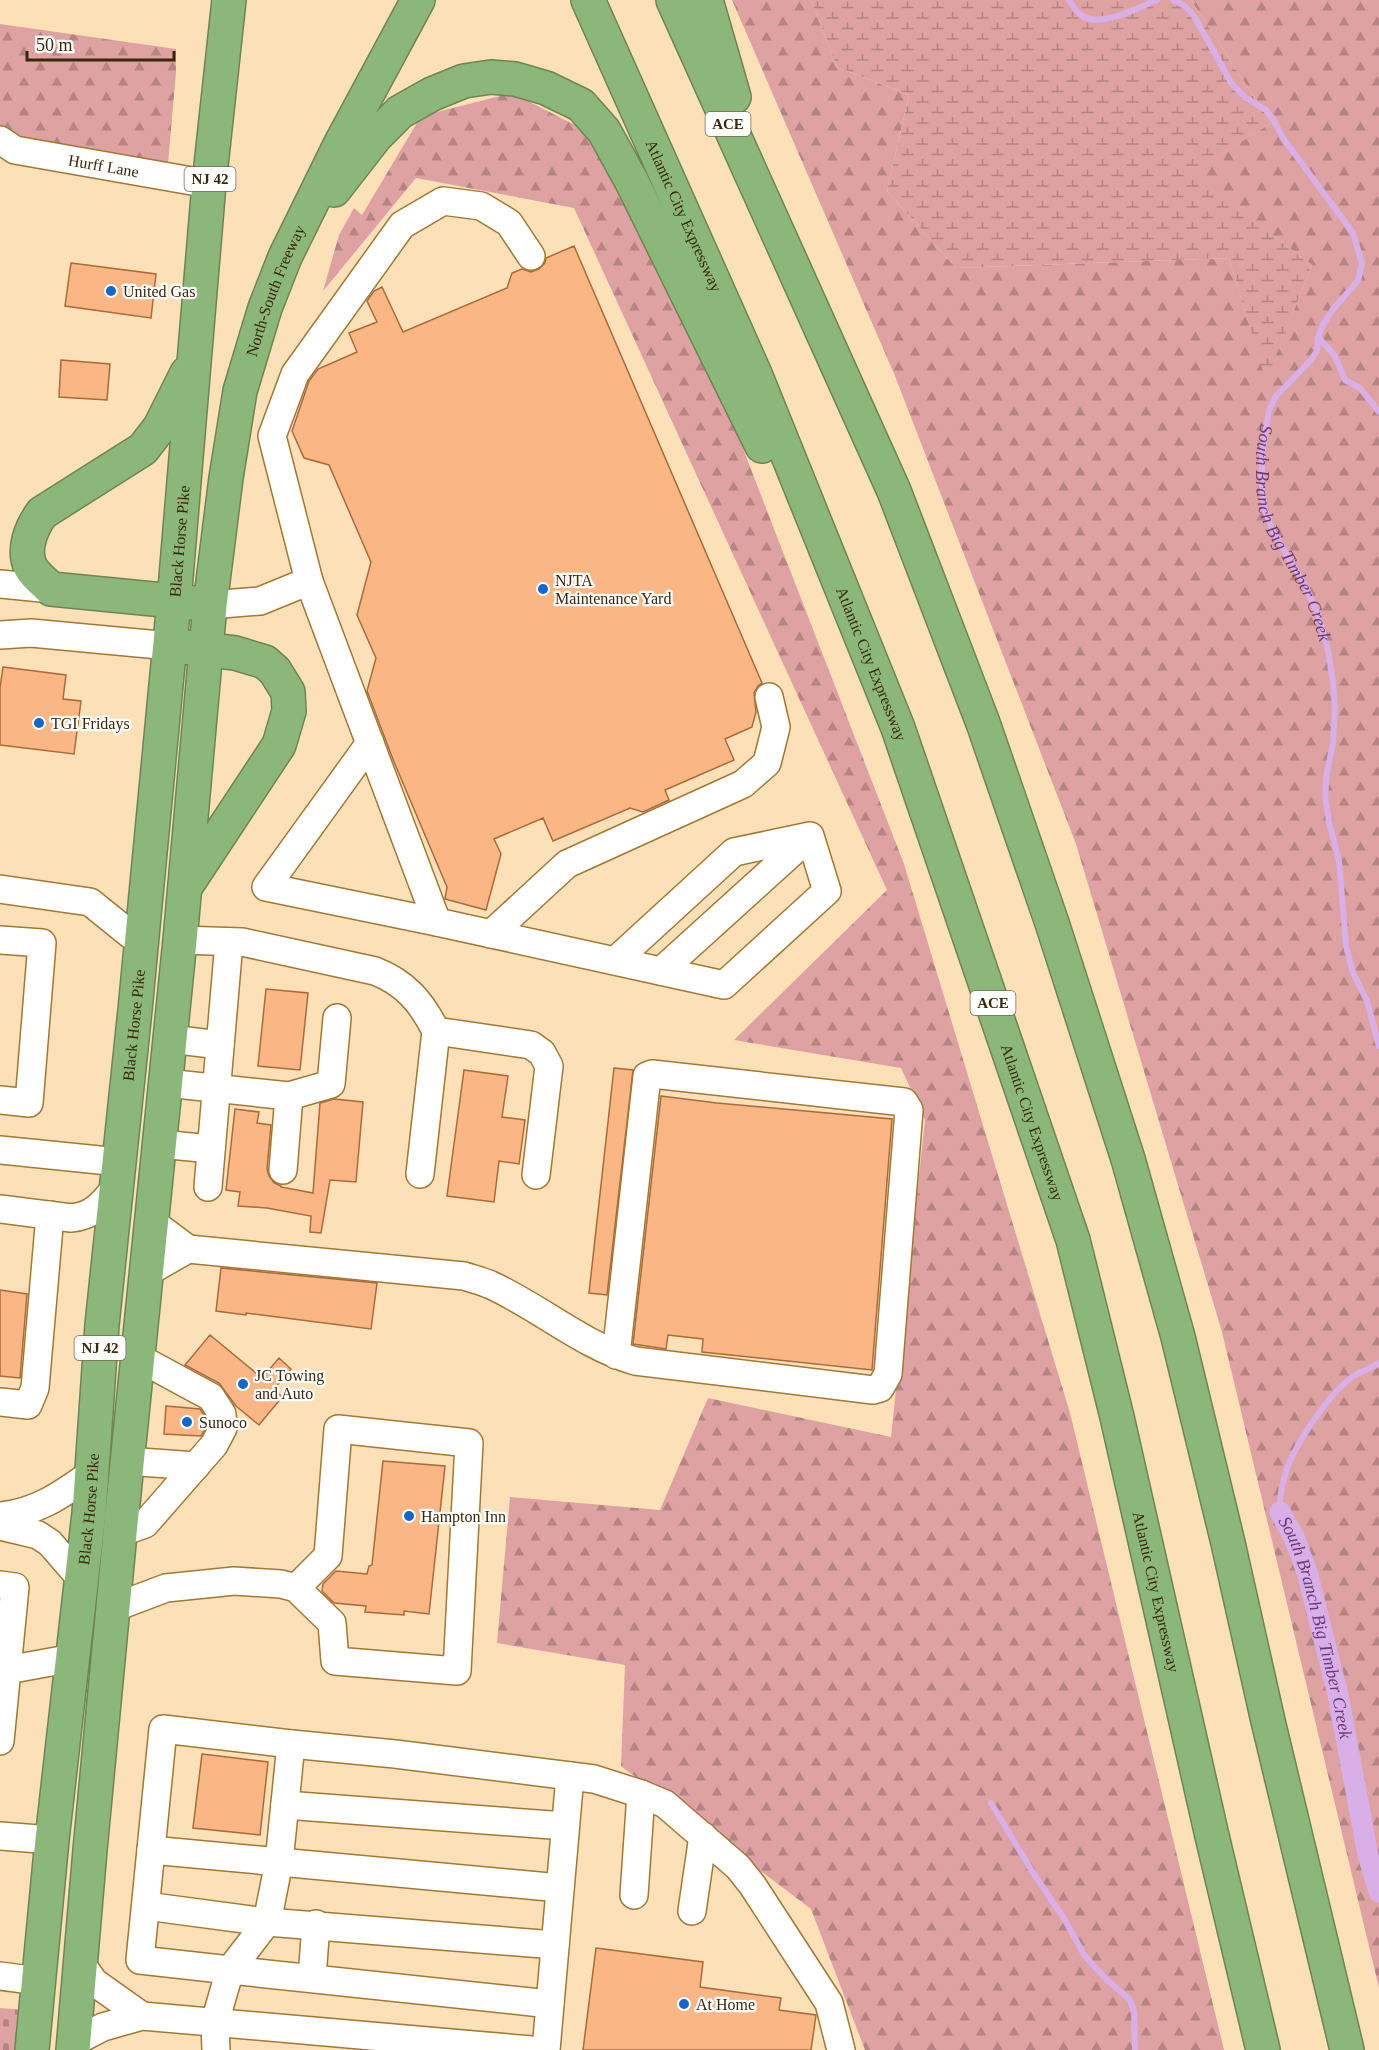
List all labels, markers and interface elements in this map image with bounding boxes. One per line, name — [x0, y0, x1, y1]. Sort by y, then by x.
scale bar — [27, 24, 174, 62]
text: 50 m — [36, 35, 73, 55]
road number: ACE — [706, 112, 750, 136]
street label: Atlantic City Expressway — [643, 137, 726, 294]
street label: Hurff Lane — [67, 151, 140, 180]
road number: NJ 42 — [184, 167, 236, 191]
street label: North-South Freeway — [242, 222, 309, 358]
place label: United Gas — [123, 283, 195, 300]
marker: United Gas — [104, 284, 118, 298]
water label: South Branch Big Timber Creek — [1252, 423, 1335, 645]
street label: Black Horse Pike — [166, 485, 192, 598]
place label: NJTA Maintenance Yard — [555, 572, 671, 607]
marker: NJTA Maintenance Yard — [536, 582, 550, 596]
street label: Atlantic City Expressway — [833, 584, 910, 743]
place label: TGI Fridays — [51, 715, 130, 733]
marker: TGI Fridays — [32, 716, 46, 730]
street label: Black Horse Pike — [119, 969, 147, 1082]
road number: ACE — [970, 991, 1016, 1015]
street label: Atlantic City Expressway — [998, 1042, 1067, 1203]
road number: NJ 42 — [74, 1336, 126, 1360]
place label: JC Towing and Auto — [255, 1367, 324, 1402]
marker: JC Towing and Auto — [236, 1377, 250, 1391]
place label: Sunoco — [199, 1414, 247, 1431]
marker: Sunoco — [180, 1415, 194, 1429]
street label: Black Horse Pike — [75, 1453, 102, 1566]
place label: Hampton Inn — [421, 1508, 506, 1526]
marker: Hampton Inn — [402, 1509, 416, 1523]
street label: Atlantic City Expressway — [1130, 1510, 1183, 1674]
water label: South Branch Big Timber Creek — [1275, 1513, 1356, 1741]
place label: At Home — [696, 1996, 755, 2013]
marker: At Home — [677, 1997, 691, 2011]

